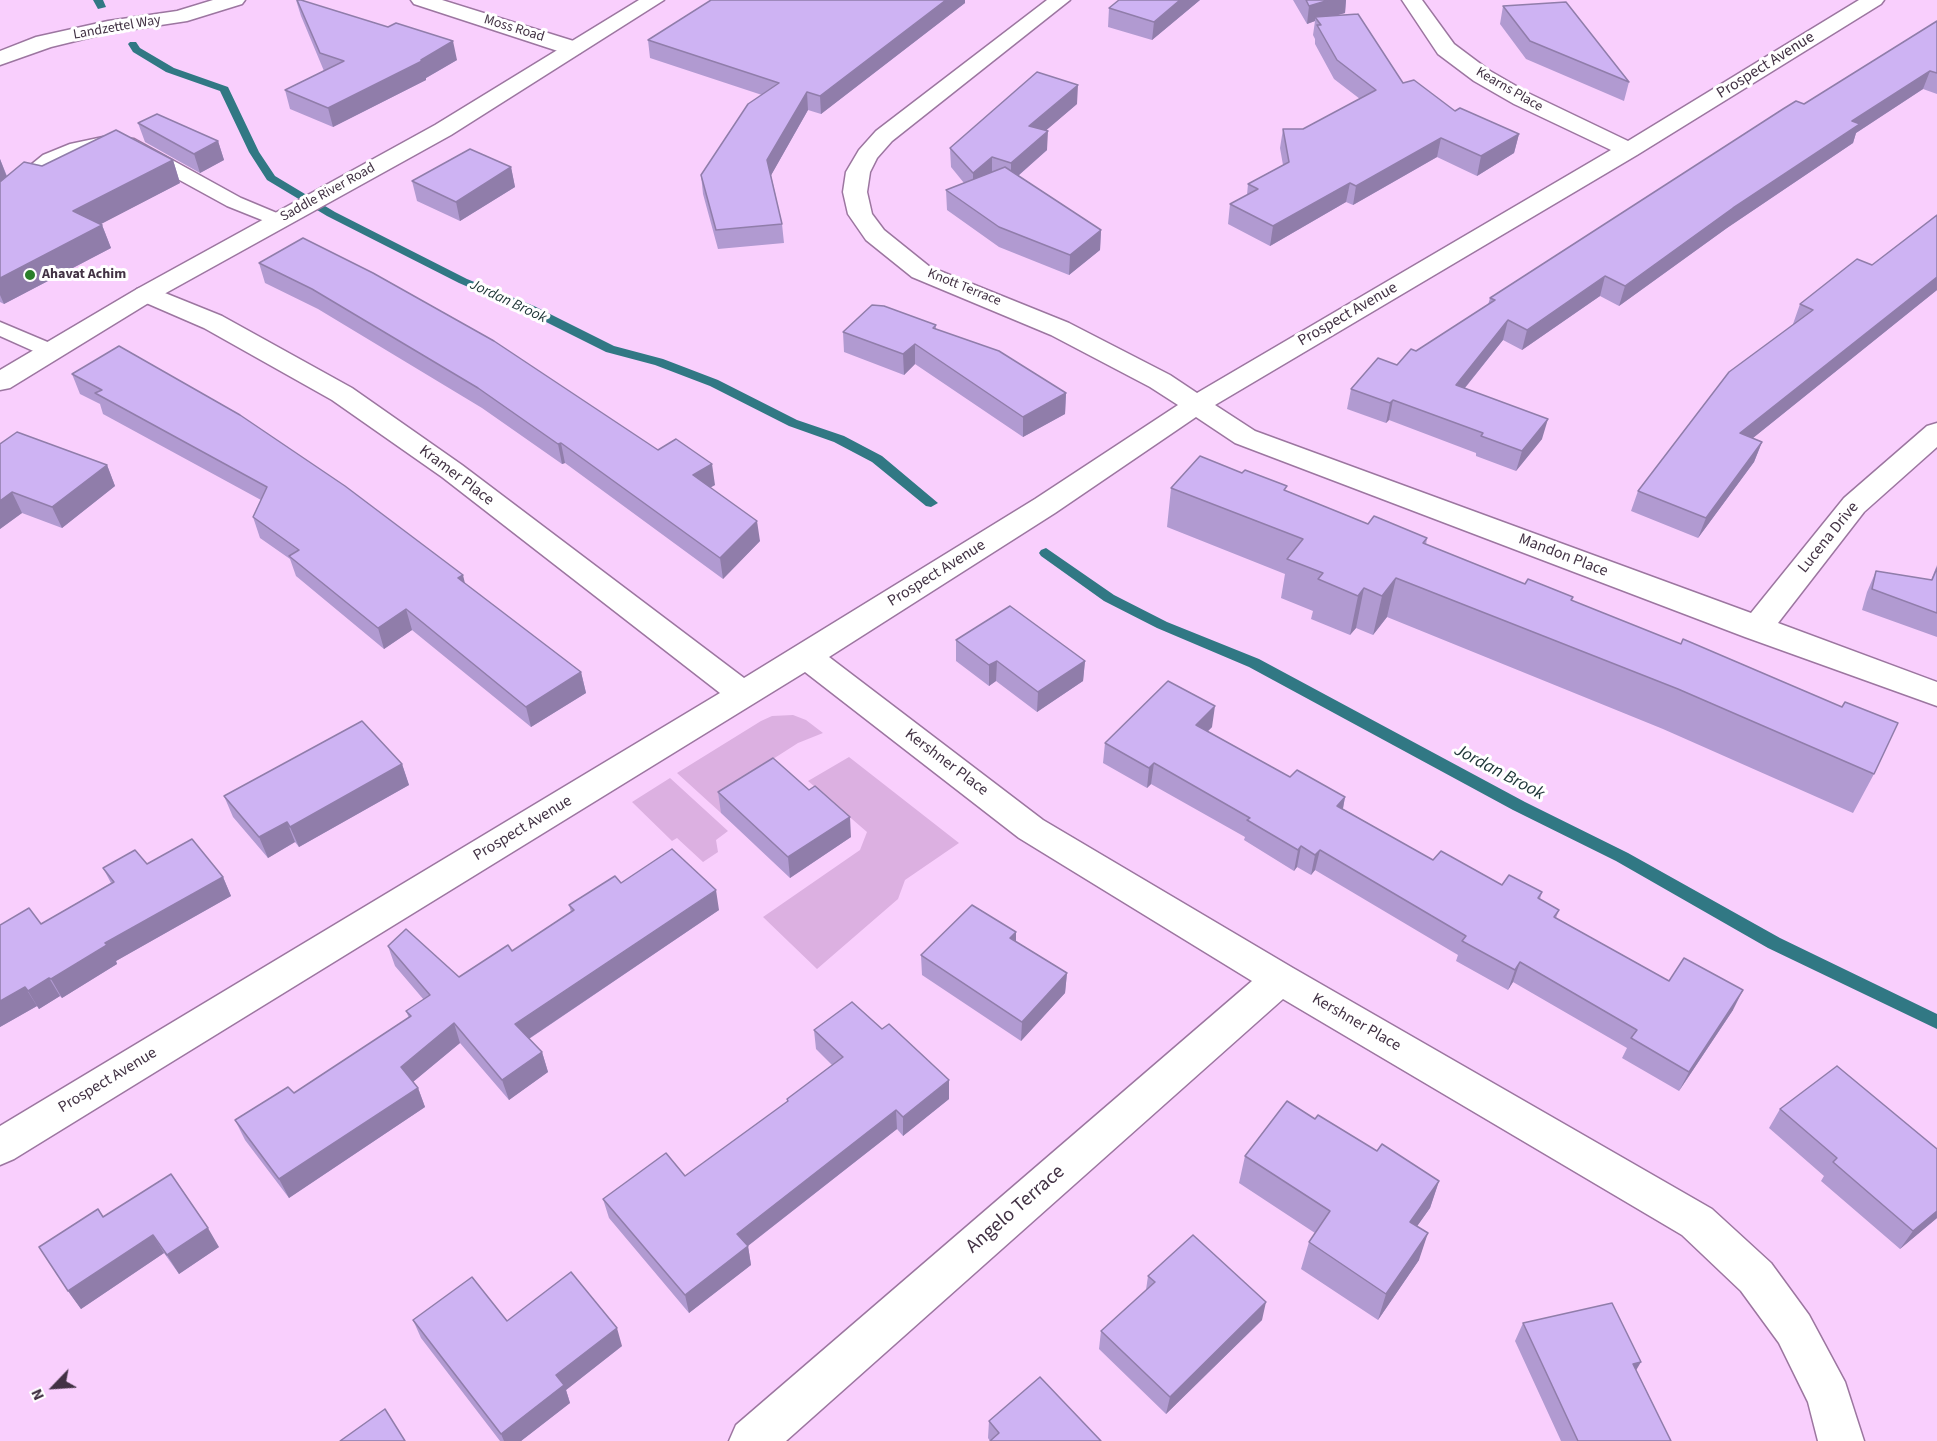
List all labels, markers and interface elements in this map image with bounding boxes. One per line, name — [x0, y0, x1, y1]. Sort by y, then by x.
street label: Landzettel Way — [72, 12, 162, 44]
street label: Moss Road — [482, 12, 546, 46]
street label: Prospect Avenue — [1714, 28, 1818, 104]
street label: Kearns Place — [1473, 64, 1545, 116]
street label: Saddle River Road — [278, 160, 378, 226]
street label: Knott Terrace — [925, 266, 1003, 310]
place label: Ahavat Achim — [42, 267, 126, 283]
marker: Ahavat Achim — [23, 268, 37, 282]
water label: Jordan Brook — [467, 276, 549, 328]
street label: Prospect Avenue — [1295, 279, 1401, 351]
street label: Kramer Place — [415, 442, 497, 510]
street label: Lucena Drive — [1795, 499, 1863, 577]
street label: Mandon Place — [1516, 530, 1610, 582]
street label: Prospect Avenue — [885, 536, 989, 612]
street label: Kershner Place — [900, 725, 992, 801]
water label: Jordan Brook — [1450, 740, 1548, 806]
street label: Prospect Avenue — [470, 792, 576, 866]
street label: Kershner Place — [1308, 990, 1404, 1056]
street label: Prospect Avenue — [55, 1044, 161, 1118]
street label: Angelo Terrace — [962, 1161, 1070, 1259]
north arrow — [24, 1357, 84, 1417]
text: N — [25, 1385, 50, 1404]

